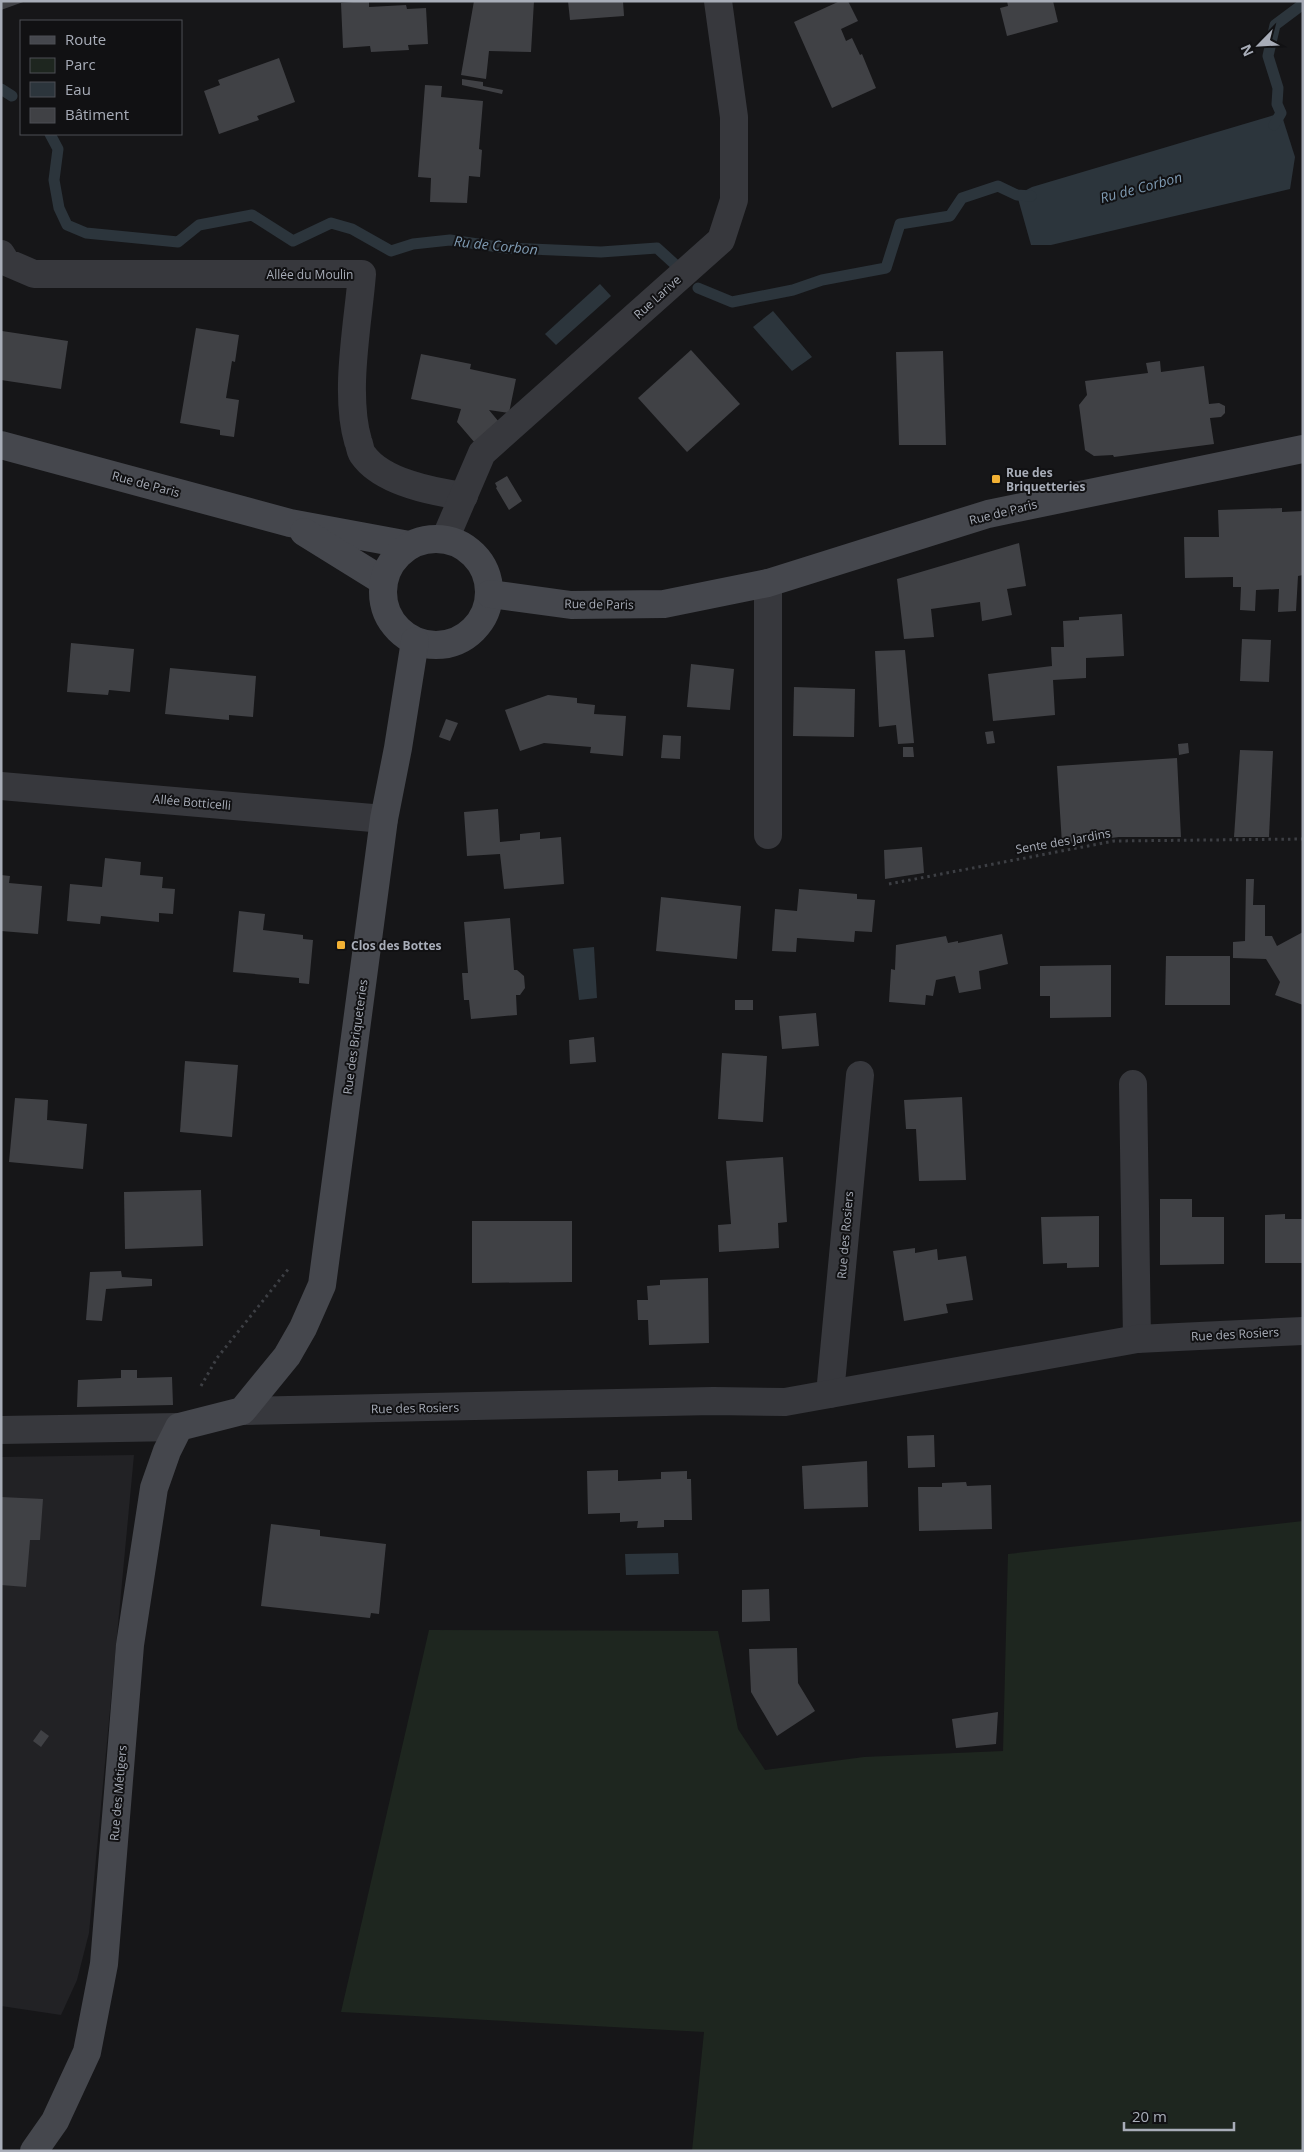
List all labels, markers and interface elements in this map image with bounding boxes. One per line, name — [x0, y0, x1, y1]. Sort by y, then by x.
legend — [20, 20, 182, 135]
north arrow — [1234, 20, 1284, 70]
text: Route — [65, 29, 106, 49]
text: N — [1236, 41, 1258, 60]
text: Parc — [65, 54, 96, 74]
text: Eau — [65, 79, 91, 99]
text: Bâtiment — [65, 104, 129, 124]
water label: Ru de Corbon — [1098, 167, 1184, 207]
water label: Ru de Corbon — [453, 231, 539, 259]
street label: Allée du Moulin — [267, 266, 353, 283]
street label: Rue Larive — [630, 271, 685, 323]
place label: Rue des Briquetteries — [1006, 464, 1085, 495]
street label: Rue de Paris — [110, 467, 182, 501]
marker: Rue des Briquetteries — [990, 473, 1002, 485]
street label: Rue de Paris — [967, 495, 1039, 529]
street label: Rue de Paris — [564, 595, 634, 613]
street label: Allée Botticelli — [152, 790, 232, 814]
street label: Sente des Jardins — [1014, 824, 1112, 858]
place label: Clos des Bottes — [351, 937, 442, 954]
marker: Clos des Bottes — [335, 939, 347, 951]
street label: Rue des Briqueteries — [339, 978, 372, 1096]
street label: Rue des Rosiers — [833, 1190, 857, 1280]
street label: Rue des Rosiers — [1190, 1323, 1280, 1345]
street label: Rue des Rosiers — [371, 1399, 460, 1417]
street label: Rue des Métigers — [105, 1744, 131, 1842]
scale bar — [1124, 2100, 1234, 2132]
text: 20 m — [1132, 2106, 1167, 2126]

